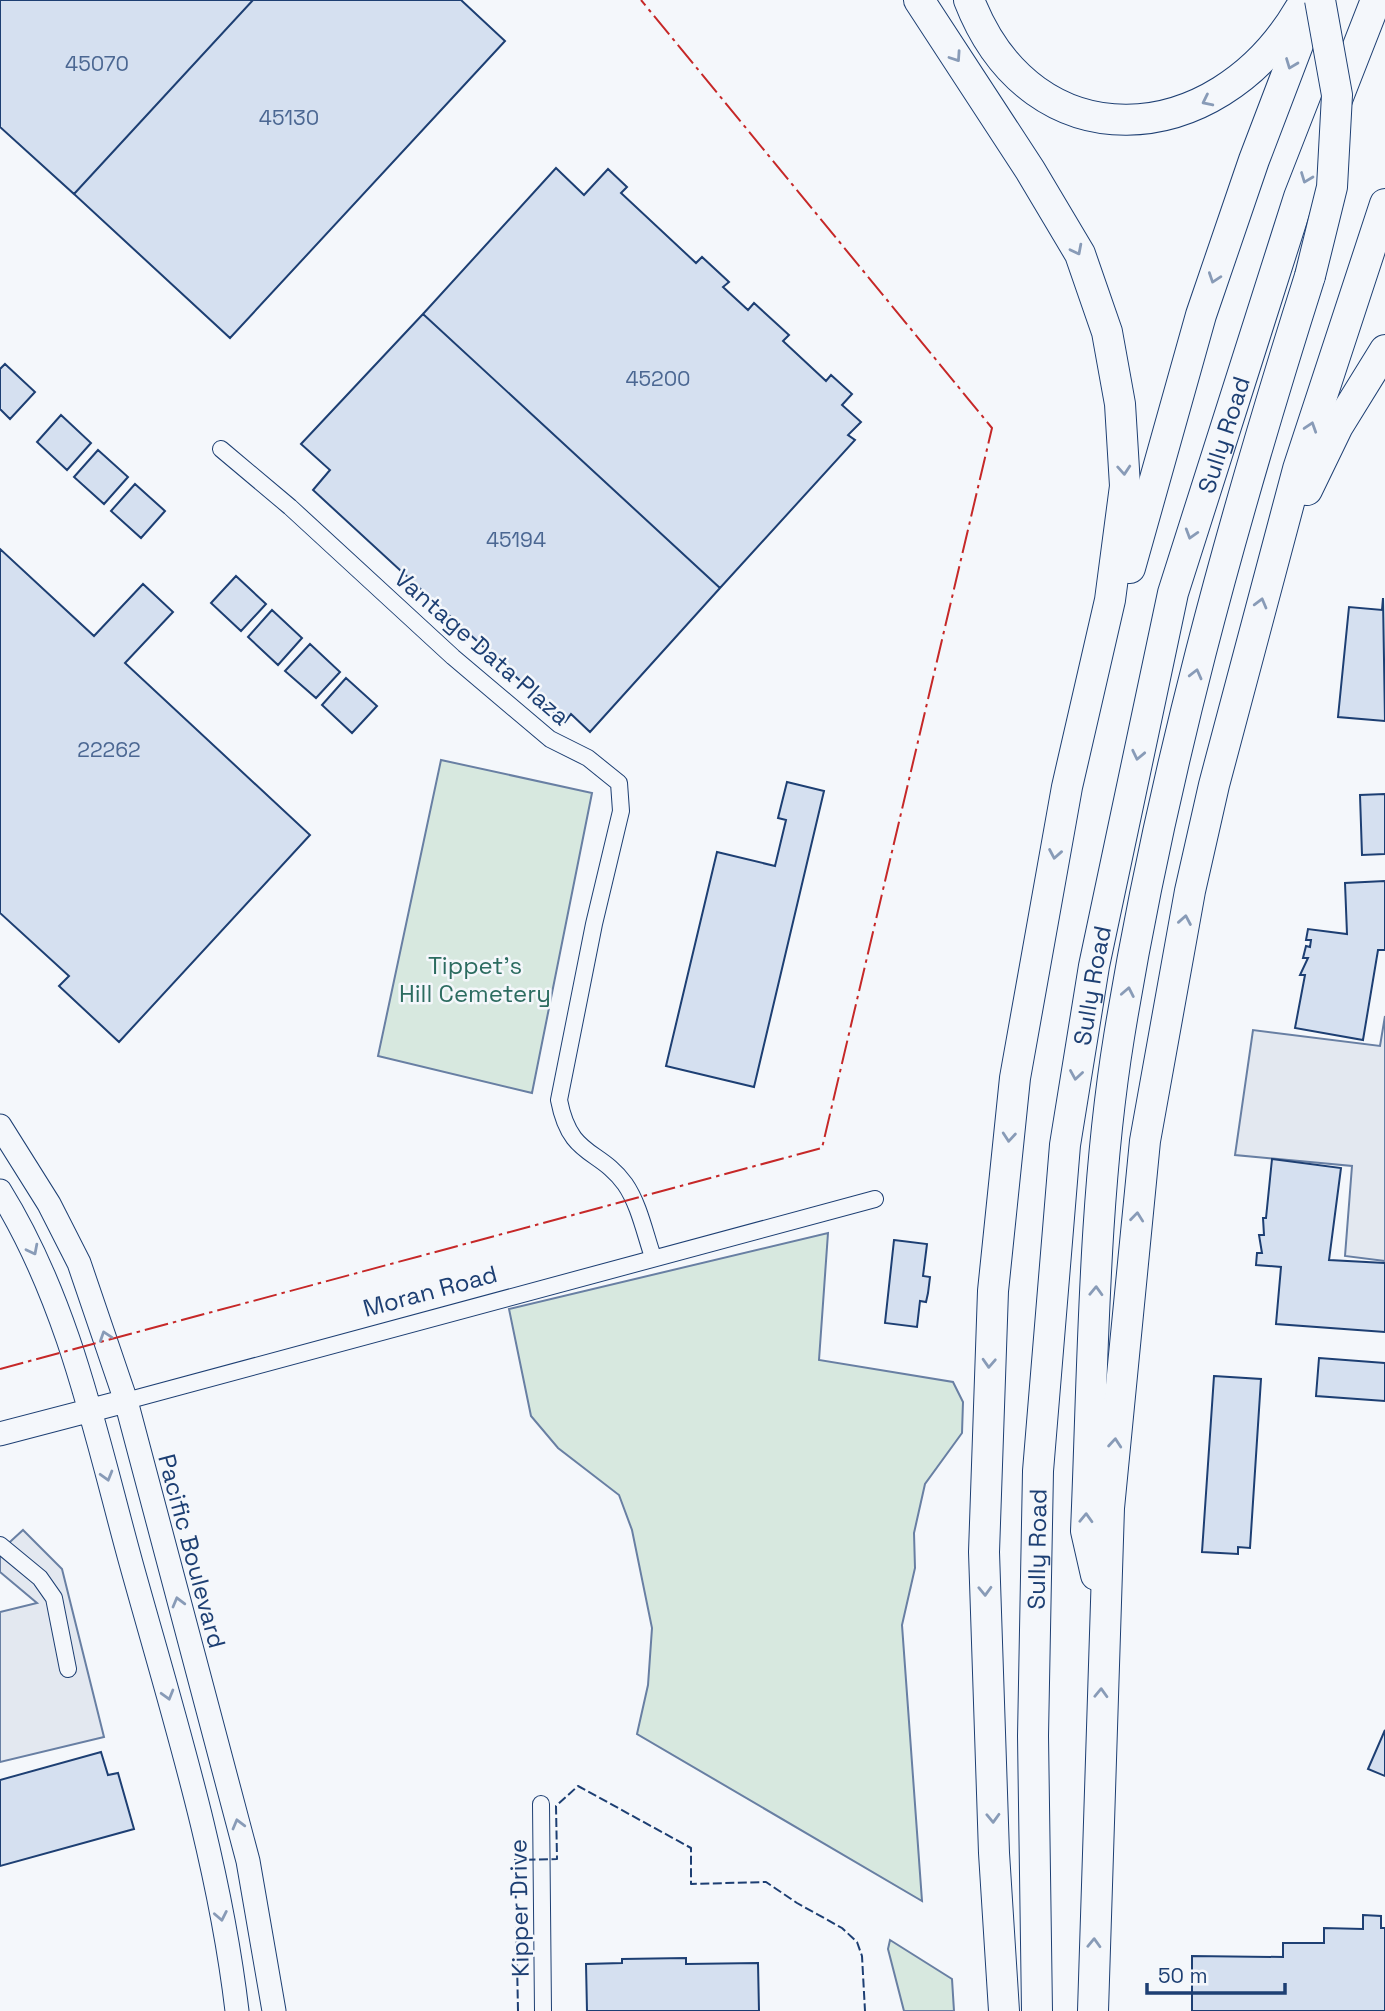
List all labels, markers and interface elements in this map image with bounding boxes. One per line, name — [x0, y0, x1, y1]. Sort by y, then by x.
one-way arrow — [948, 49, 961, 62]
house number: 45070 — [65, 50, 129, 77]
one-way arrow — [1285, 57, 1299, 69]
one-way arrow — [1202, 92, 1214, 106]
house number: 45130 — [259, 104, 319, 131]
one-way arrow — [1301, 171, 1315, 183]
one-way arrow — [1068, 243, 1082, 255]
one-way arrow — [1208, 271, 1222, 283]
house number: 45200 — [625, 365, 691, 392]
street label: Sully Road — [1190, 372, 1257, 497]
one-way arrow — [1303, 421, 1317, 434]
one-way arrow — [1116, 465, 1131, 476]
house number: 45194 — [486, 526, 546, 553]
one-way arrow — [1185, 528, 1200, 540]
street label: Vantage Data Plaza — [388, 562, 576, 732]
one-way arrow — [1253, 598, 1268, 610]
one-way arrow — [1188, 668, 1202, 680]
house number: 22262 — [77, 736, 141, 763]
one-way arrow — [1131, 749, 1146, 761]
one-way arrow — [1048, 848, 1063, 860]
one-way arrow — [1177, 914, 1192, 926]
street label: Sully Road — [1066, 923, 1118, 1047]
park label: Tippet's Hill Cemetery — [399, 950, 551, 1009]
one-way arrow — [1120, 986, 1135, 998]
one-way arrow — [1069, 1069, 1084, 1080]
one-way arrow — [1002, 1132, 1017, 1143]
one-way arrow — [1129, 1211, 1144, 1222]
one-way arrow — [24, 1243, 38, 1255]
street label: Moran Road — [359, 1258, 501, 1324]
one-way arrow — [1089, 1285, 1104, 1296]
one-way arrow — [99, 1330, 113, 1342]
one-way arrow — [982, 1358, 997, 1369]
one-way arrow — [1107, 1437, 1122, 1448]
street label: Pacific Boulevard — [151, 1451, 233, 1651]
one-way arrow — [99, 1470, 113, 1482]
street label: Sully Road — [1020, 1488, 1053, 1610]
one-way arrow — [1079, 1513, 1094, 1524]
one-way arrow — [977, 1586, 993, 1597]
one-way arrow — [172, 1596, 186, 1608]
one-way arrow — [1094, 1688, 1109, 1699]
one-way arrow — [160, 1689, 174, 1701]
one-way arrow — [985, 1813, 1000, 1824]
one-way arrow — [232, 1818, 246, 1830]
street label: Kipper Drive — [502, 1839, 536, 1977]
one-way arrow — [213, 1910, 228, 1922]
one-way arrow — [1086, 1937, 1101, 1948]
scale bar — [1147, 1952, 1285, 1996]
text: 50 m — [1158, 1962, 1208, 1989]

